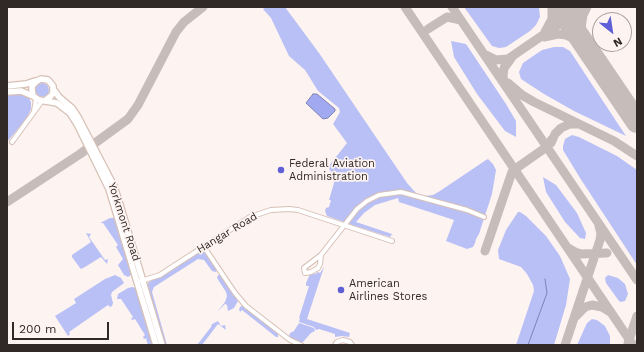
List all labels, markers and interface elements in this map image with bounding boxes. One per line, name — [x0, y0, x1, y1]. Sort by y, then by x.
north arrow — [592, 12, 632, 52]
text: N — [611, 34, 625, 50]
place label: Federal Aviation Administration — [289, 157, 375, 183]
marker: Federal Aviation Administration — [276, 165, 286, 175]
street label: Yorkmont Road — [105, 181, 143, 263]
street label: Hangar Road — [194, 210, 260, 256]
place label: American Airlines Stores — [349, 277, 427, 303]
marker: American Airlines Stores — [336, 285, 346, 295]
scale bar — [14, 314, 111, 340]
text: 200 m — [19, 322, 56, 336]

